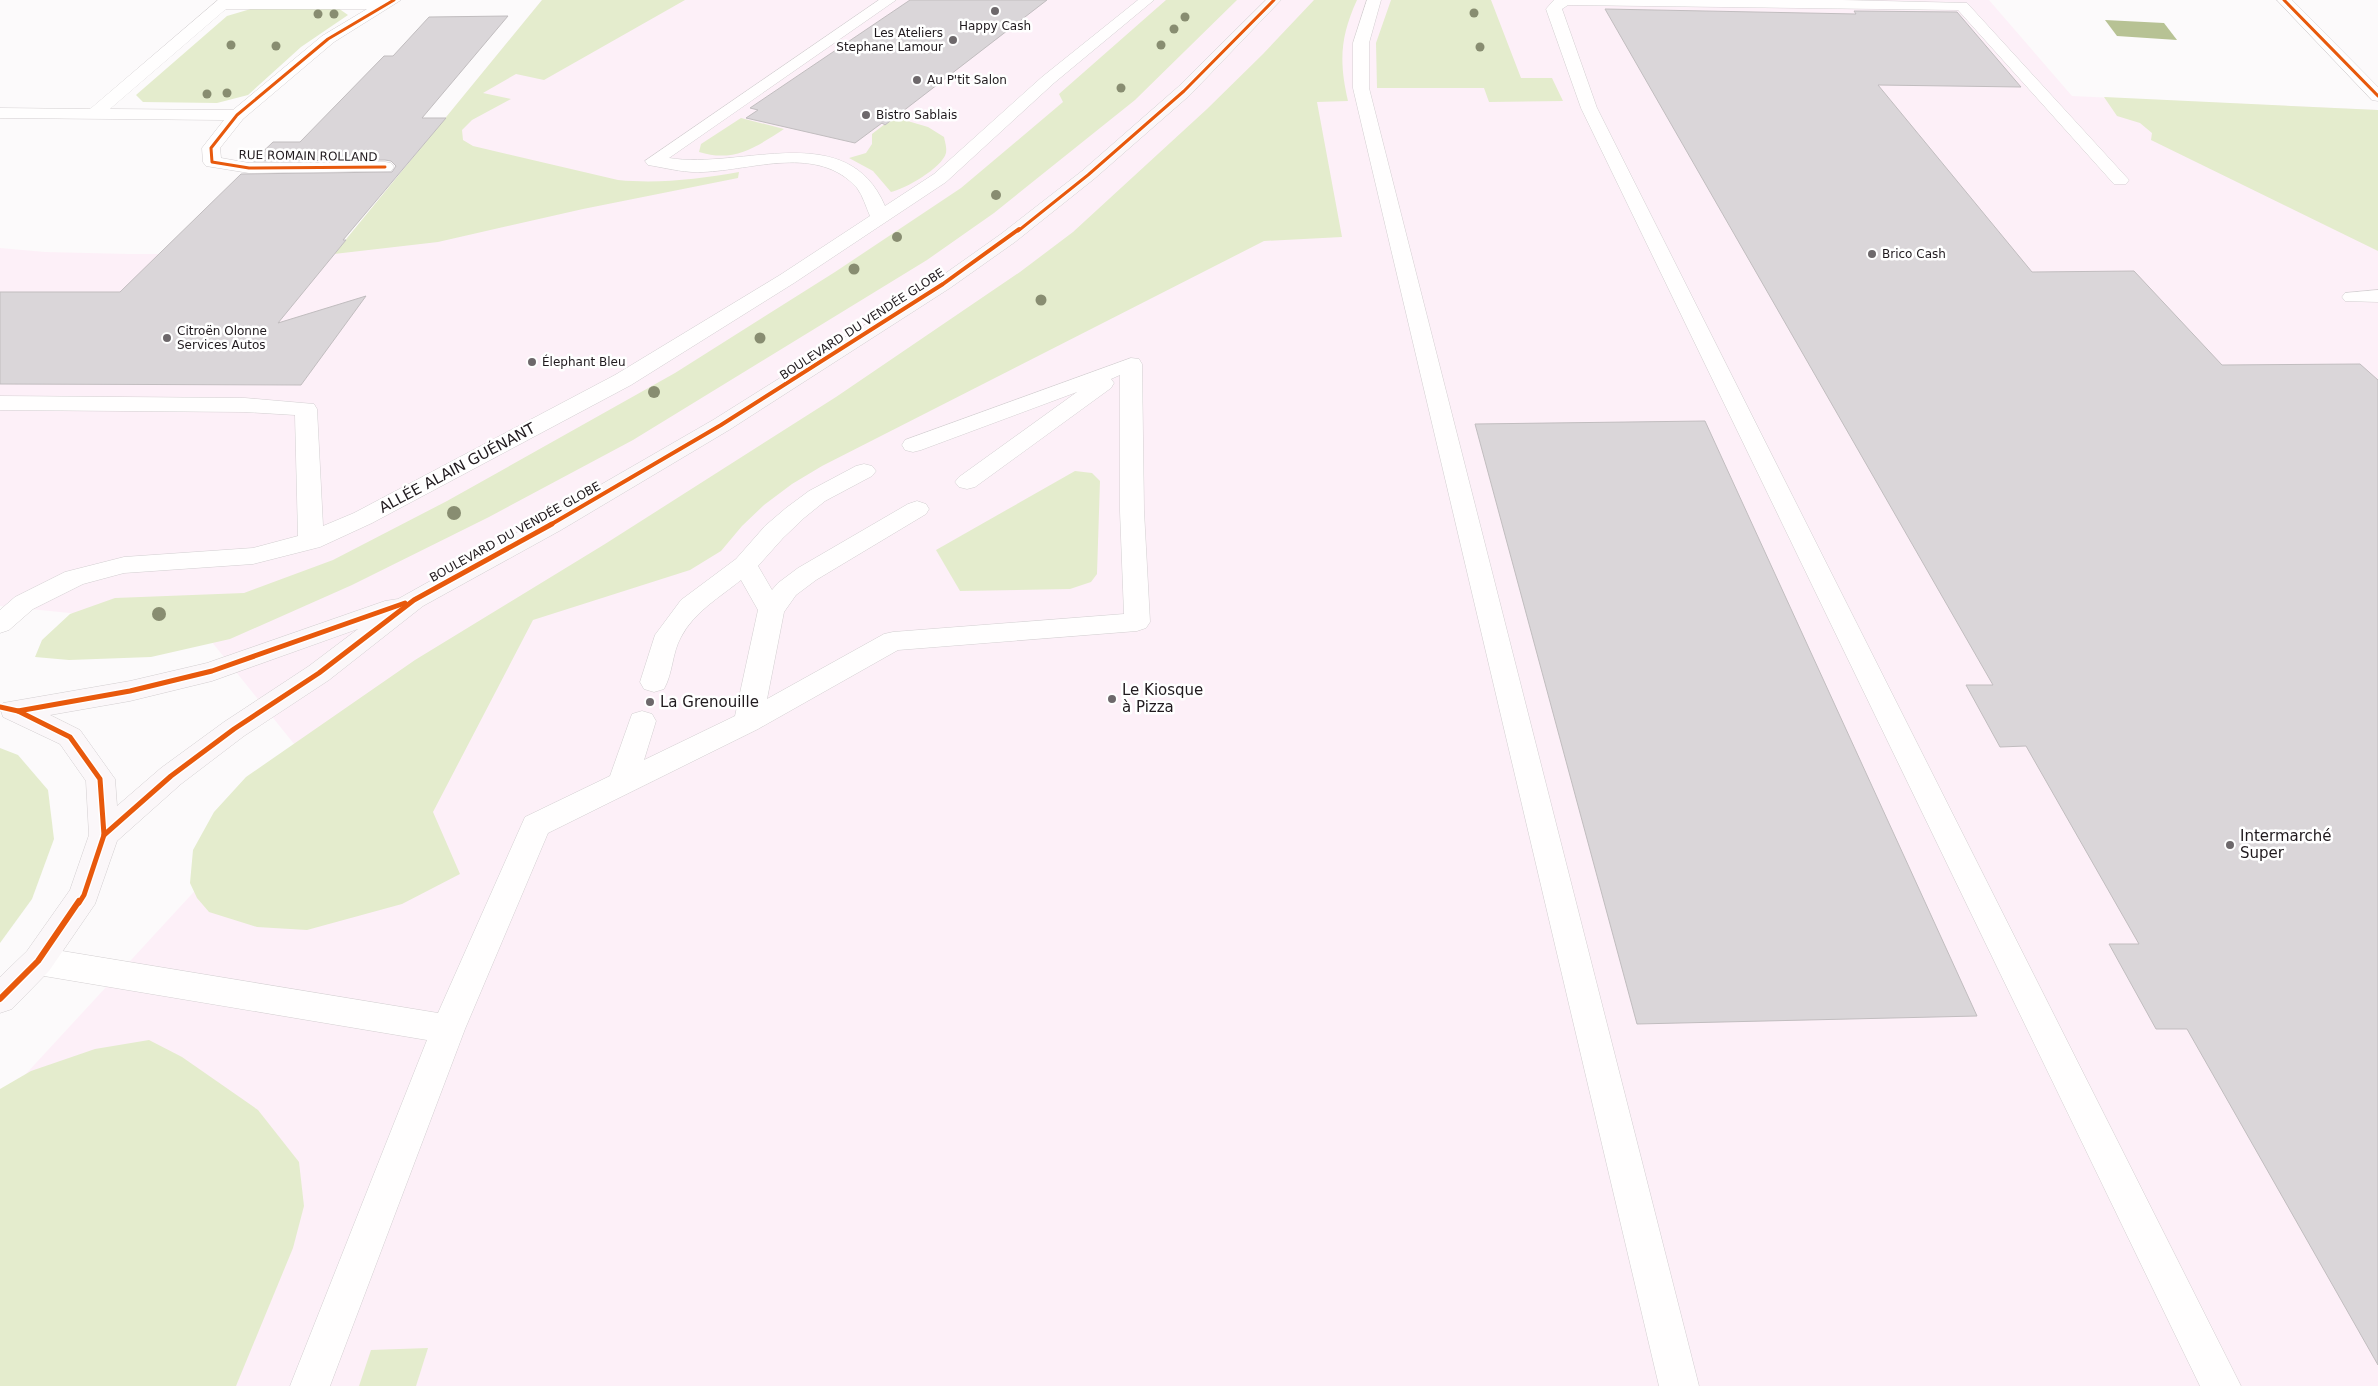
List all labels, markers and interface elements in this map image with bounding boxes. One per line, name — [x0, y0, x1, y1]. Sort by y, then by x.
marker: Happy Cash — [989, 5, 1001, 17]
place label: Happy Cash — [959, 19, 1031, 33]
place label: Les Ateliers Stephane Lamour — [836, 26, 943, 54]
marker: Les Ateliers Stephane Lamour — [947, 34, 959, 46]
place label: Au P'tit Salon — [927, 73, 1007, 87]
marker: Au P'tit Salon — [911, 74, 923, 86]
place label: Bistro Sablais — [876, 108, 957, 122]
marker: Bistro Sablais — [860, 109, 872, 121]
street label: RUE ROMAIN ROLLAND — [238, 148, 378, 164]
place label: Brico Cash — [1882, 247, 1946, 261]
marker: Brico Cash — [1866, 248, 1878, 260]
street label: BOULEVARD DU VENDÉE GLOBE — [777, 265, 947, 382]
place label: Citroën Olonne Services Autos — [177, 324, 267, 352]
marker: Citroën Olonne Services Autos — [161, 332, 173, 344]
place label: Élephant Bleu — [542, 354, 626, 369]
marker: Élephant Bleu — [526, 356, 538, 368]
street label: ALLÉE ALAIN GUÉNANT — [375, 418, 539, 517]
street label: BOULEVARD DU VENDÉE GLOBE — [427, 478, 603, 585]
place label: Le Kiosque à Pizza — [1122, 681, 1203, 716]
place label: La Grenouille — [660, 693, 759, 711]
marker: Le Kiosque à Pizza — [1106, 693, 1118, 705]
marker: La Grenouille — [644, 696, 656, 708]
place label: Intermarché Super — [2240, 827, 2332, 862]
marker: Intermarché Super — [2224, 839, 2236, 851]

